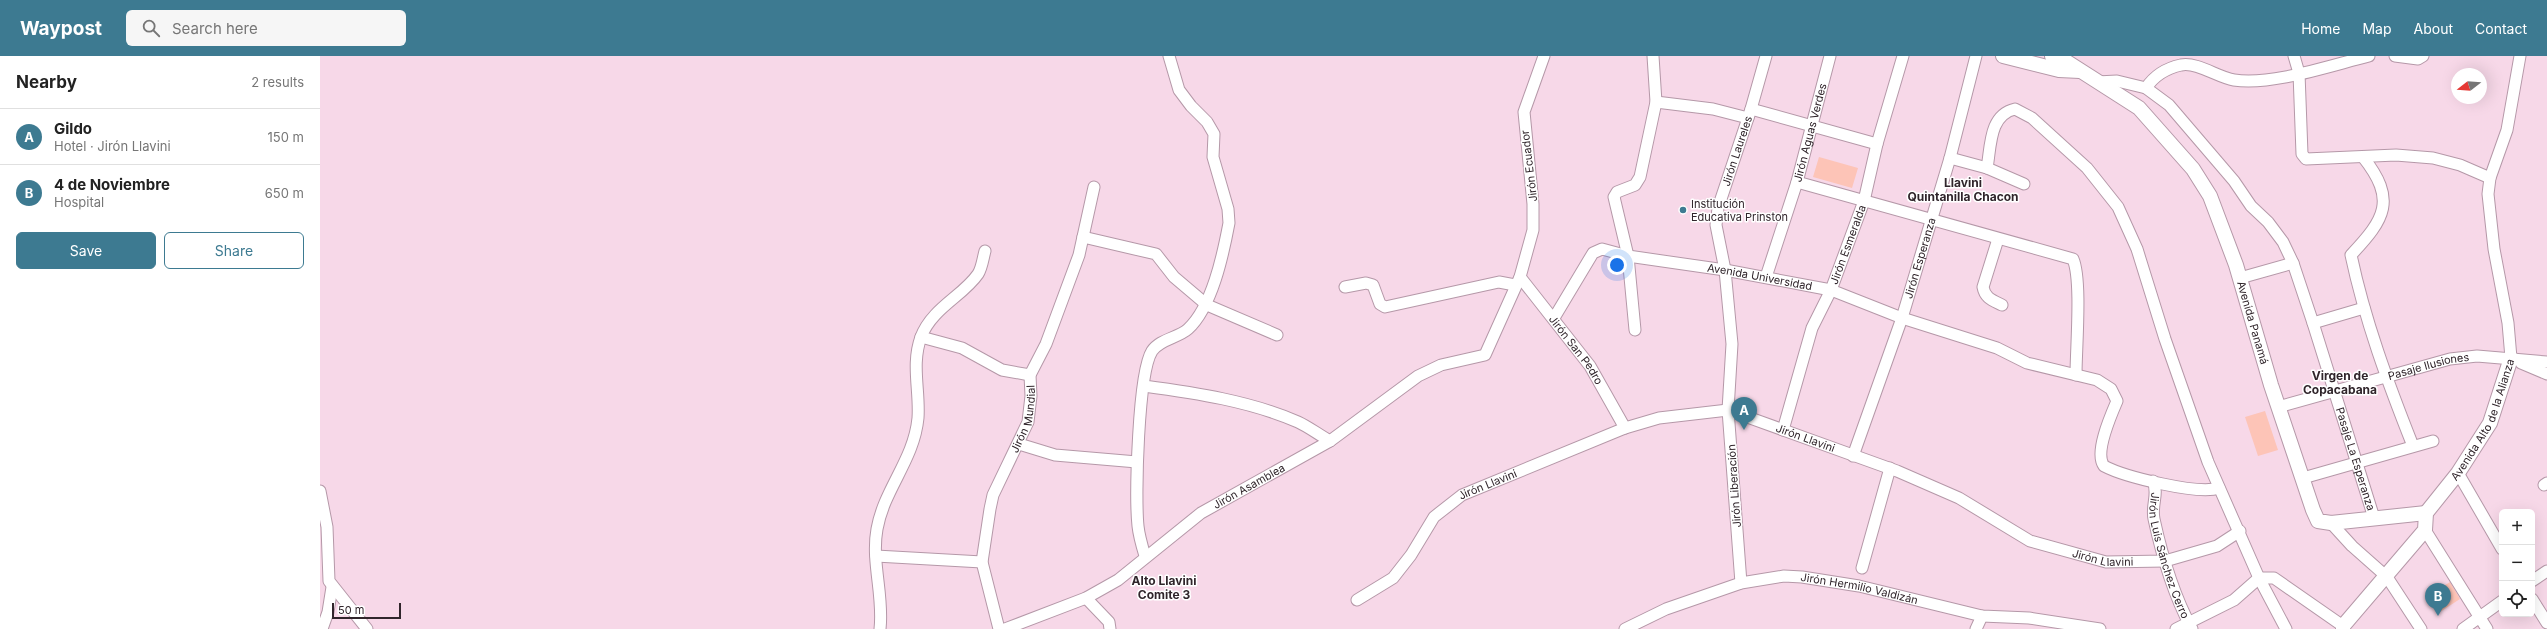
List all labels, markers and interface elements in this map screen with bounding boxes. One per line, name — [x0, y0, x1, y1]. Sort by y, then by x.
search box — [126, 10, 406, 46]
text: Waypost — [20, 17, 102, 40]
icon: search — [140, 17, 162, 39]
text: Search here — [172, 19, 258, 38]
text: Home — [2301, 20, 2340, 37]
text: Map — [2362, 20, 2392, 37]
text: About — [2414, 20, 2453, 37]
text: Contact — [2475, 20, 2527, 37]
north arrow — [2451, 68, 2487, 104]
text: Nearby — [16, 72, 77, 92]
text: 2 results — [251, 74, 304, 90]
street label: Jirón Aguas Verdes — [1790, 82, 1830, 183]
street label: Jirón Laureles — [1719, 114, 1755, 188]
text: Gildo — [54, 119, 92, 138]
text: A — [24, 129, 34, 145]
text: 150 m — [268, 129, 304, 145]
street label: Jirón Ecuador — [1518, 129, 1540, 203]
text: Hotel · Jirón Llavini — [54, 138, 171, 154]
text: 4 de Noviembre — [54, 175, 170, 194]
district label: Llavini Quintanilla Chacon — [1907, 175, 2019, 204]
text: B — [25, 185, 33, 201]
text: 650 m — [265, 185, 304, 201]
text: Hospital — [54, 194, 104, 210]
place label: Institución Educativa Prinston — [1691, 197, 1788, 224]
street label: Jirón Esmeralda — [1827, 203, 1869, 286]
marker: Institución Educativa Prinston — [1678, 205, 1688, 215]
street label: Jirón Esperanza — [1901, 216, 1939, 300]
button: Save — [16, 232, 156, 269]
button: Share — [164, 232, 304, 269]
your location — [1607, 255, 1627, 275]
street label: Avenida Universidad — [1706, 261, 1813, 293]
street label: Avenida Panamá — [2234, 279, 2272, 366]
street label: Jirón San Pedro — [1546, 312, 1606, 387]
street label: Pasaje Ilusiones — [2386, 350, 2470, 383]
street label: Avenida Alto de la Alianza — [2448, 357, 2517, 483]
district label: Virgen de Copacabana — [2303, 368, 2377, 397]
street label: Jirón Mundial — [1007, 385, 1038, 455]
pin: A — [1731, 397, 1757, 430]
street label: Pasaje La Esperanza — [2333, 406, 2378, 512]
street label: Jirón Llavini — [1774, 421, 1837, 455]
street label: Jirón Liberación — [1724, 444, 1744, 528]
street label: Jirón Asamblea — [1210, 461, 1287, 512]
street label: Jirón Llavini — [1455, 466, 1519, 503]
street label: Jirón Luis Sánchez Cerro — [2146, 492, 2193, 621]
map controls — [2499, 509, 2535, 617]
button: + — [2499, 509, 2535, 545]
button: − — [2499, 545, 2535, 581]
street label: Jirón Llavini — [2071, 546, 2133, 569]
street label: Jirón Hermilio Valdizán — [1800, 570, 1919, 607]
district label: Alto Llavini Comite 3 — [1132, 573, 1196, 602]
button: locate — [2499, 581, 2535, 617]
pin: B — [2425, 583, 2451, 616]
scale bar — [332, 601, 401, 620]
text: 50 m — [338, 603, 364, 617]

